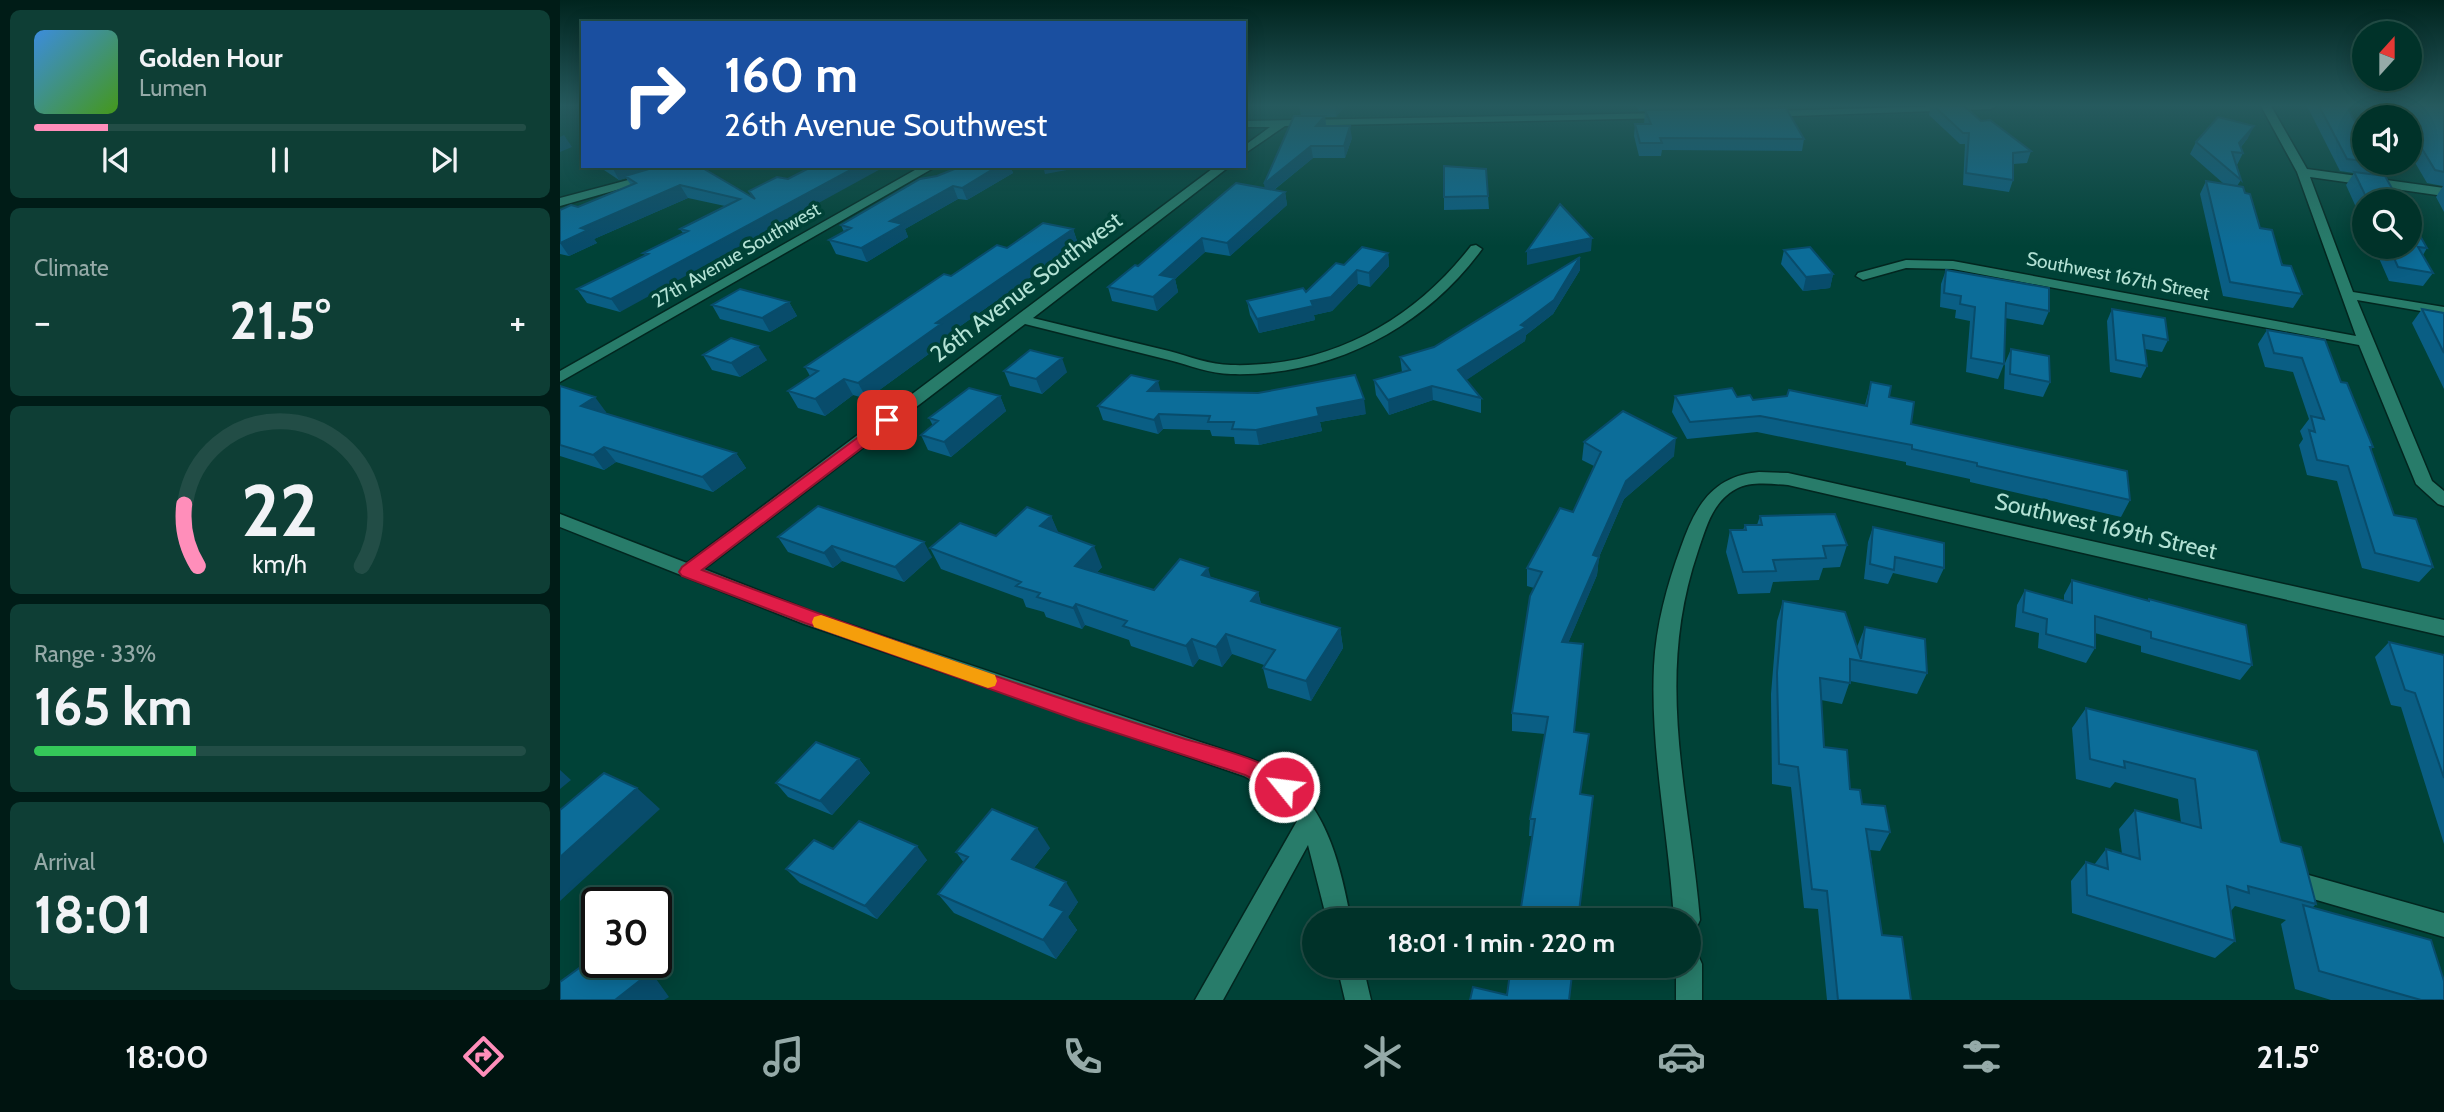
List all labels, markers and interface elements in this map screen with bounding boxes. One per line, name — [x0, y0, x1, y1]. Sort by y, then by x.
north arrow — [2352, 21, 2422, 91]
map controls — [2352, 21, 2422, 259]
text: Golden Hour — [139, 42, 282, 74]
text: 160 m — [724, 45, 858, 104]
icon: right — [609, 49, 700, 140]
text: Lumen — [139, 74, 207, 102]
text: 26th Avenue Southwest — [724, 105, 1047, 144]
button: sound — [2352, 105, 2422, 175]
icon: previous — [97, 141, 135, 179]
icon: pause — [261, 141, 299, 179]
icon: next — [425, 141, 463, 179]
button: search — [2352, 189, 2422, 259]
street label: 27th Avenue Southwest — [648, 197, 825, 313]
street label: 26th Avenue Southwest — [925, 206, 1127, 368]
street label: Southwest 167th Street — [2024, 247, 2212, 305]
text: Climate — [34, 254, 109, 282]
text: 21.5° — [229, 289, 331, 352]
text: − — [34, 298, 51, 345]
text: + — [509, 298, 526, 345]
pin — [857, 390, 917, 450]
icon: arrive — [868, 401, 906, 439]
text: 22 — [241, 466, 319, 554]
street label: Southwest 169th Street — [1992, 487, 2220, 565]
text: km/h — [253, 549, 307, 579]
text: Range · 33% — [34, 640, 156, 668]
text: 165 km — [34, 675, 192, 738]
position arrow — [1247, 750, 1321, 824]
text: Arrival — [34, 848, 95, 876]
text: 18:01 — [34, 883, 152, 946]
speed limit sign: 30 — [581, 887, 672, 978]
text: 18:01 · 1 min · 220 m — [1388, 927, 1615, 959]
icon: directions — [459, 1032, 508, 1081]
icon: music — [759, 1032, 808, 1081]
icon: phone — [1058, 1032, 1107, 1081]
icon: climate — [1358, 1032, 1407, 1081]
icon: car — [1657, 1032, 1706, 1081]
icon: filters — [1957, 1032, 2006, 1081]
text: 18:00 — [125, 1037, 209, 1076]
text: 21.5° — [2256, 1037, 2319, 1076]

